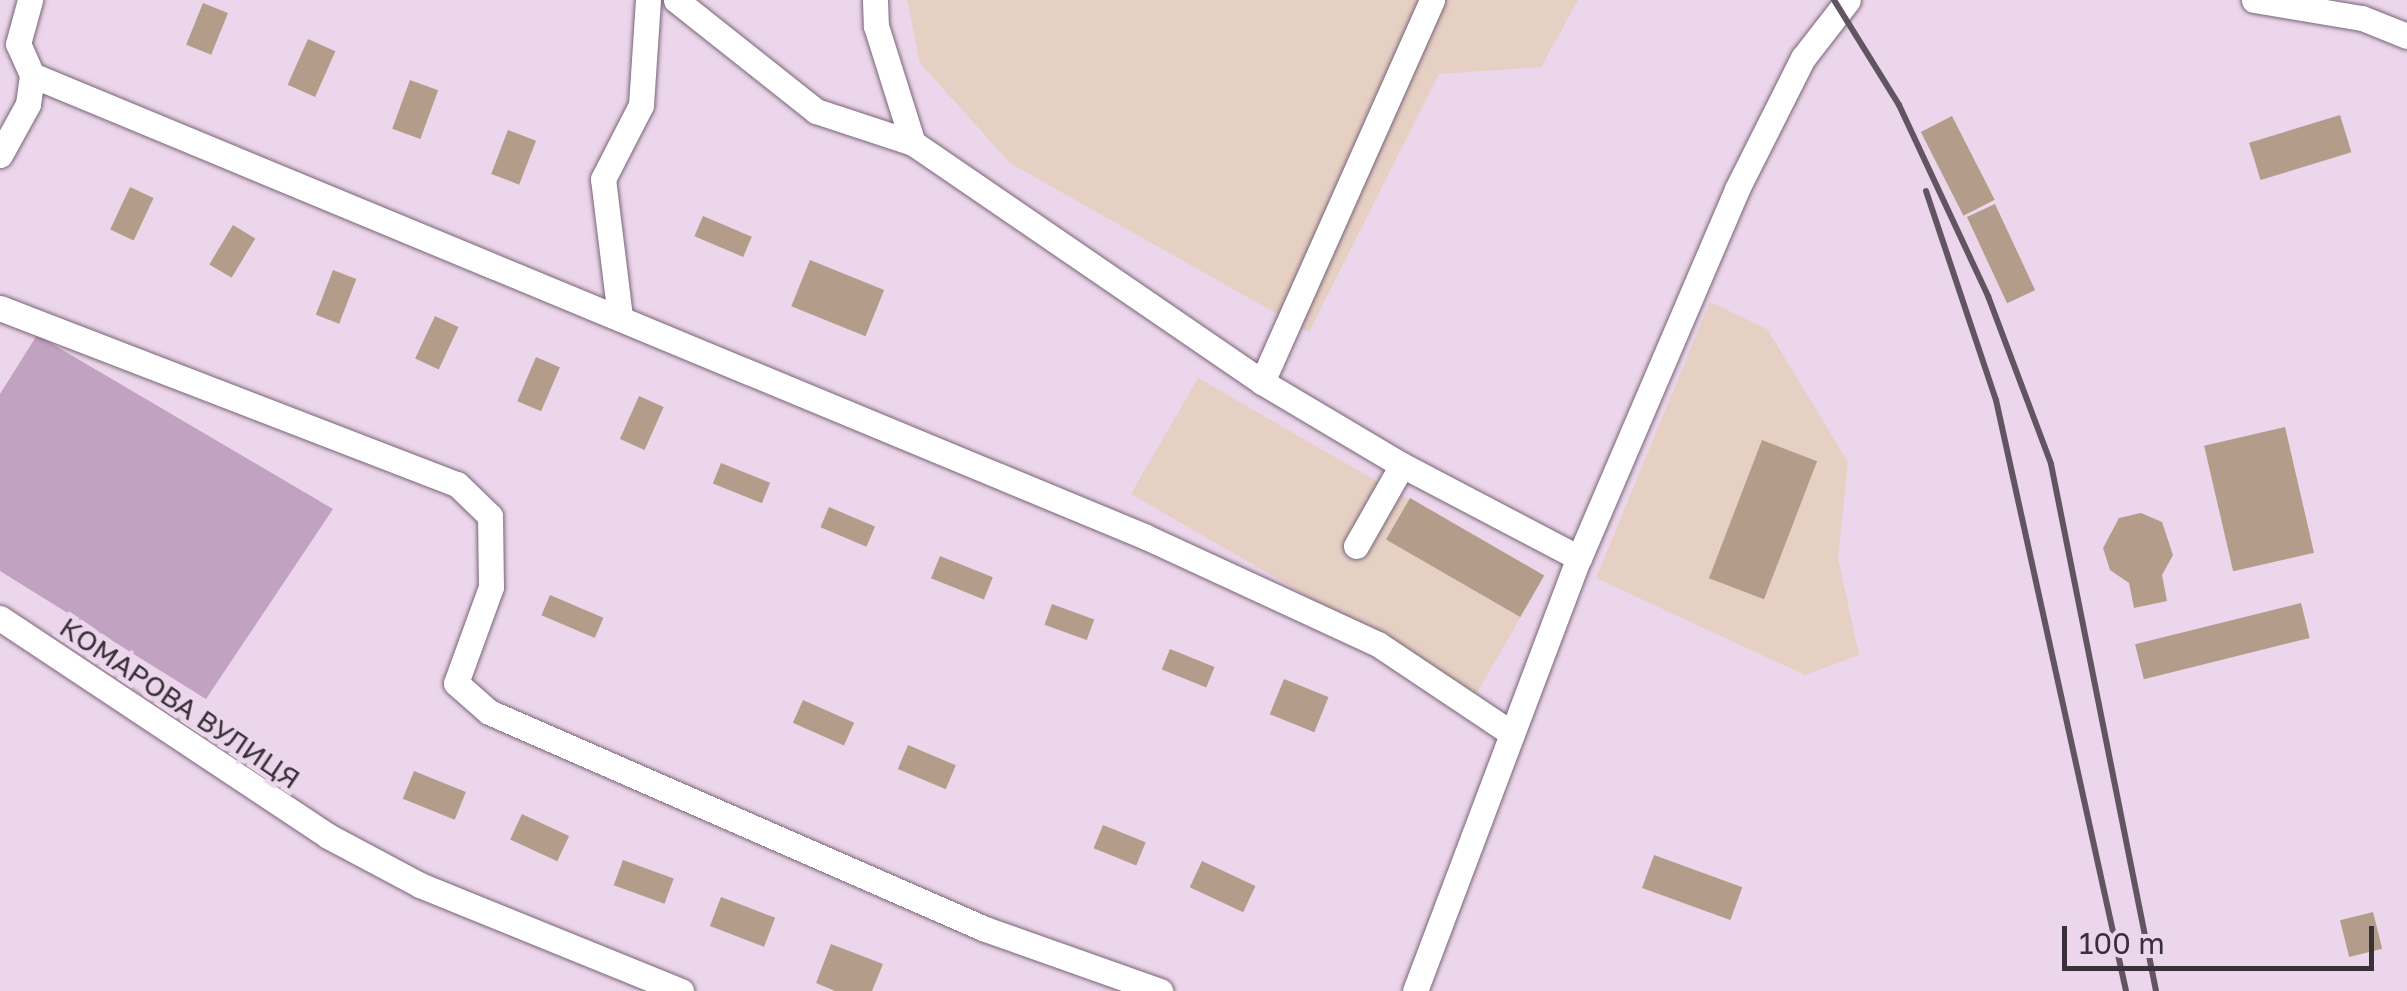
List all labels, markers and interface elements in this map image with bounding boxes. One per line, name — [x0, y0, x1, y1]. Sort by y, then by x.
street label: КОМАРОВА ВУЛИЦЯ — [53, 610, 307, 796]
scale bar — [2067, 906, 2380, 968]
text: 100 m — [2079, 925, 2165, 961]

